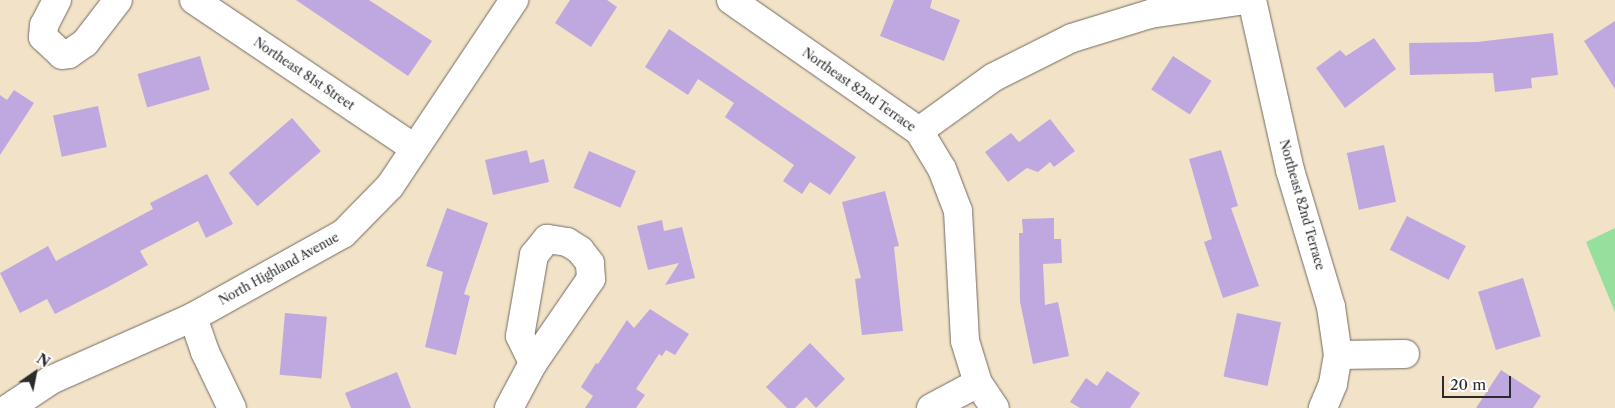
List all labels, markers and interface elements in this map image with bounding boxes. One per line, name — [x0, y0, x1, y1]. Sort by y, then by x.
street label: Northeast 81st Street — [251, 35, 357, 113]
street label: Northeast 82nd Terrace — [799, 45, 919, 135]
street label: Northeast 82nd Terrace — [1276, 138, 1328, 272]
street label: North Highland Avenue — [216, 230, 342, 308]
north arrow — [10, 348, 60, 398]
text: N — [33, 350, 53, 371]
scale bar — [1445, 366, 1514, 398]
text: 20 m — [1450, 375, 1486, 394]

